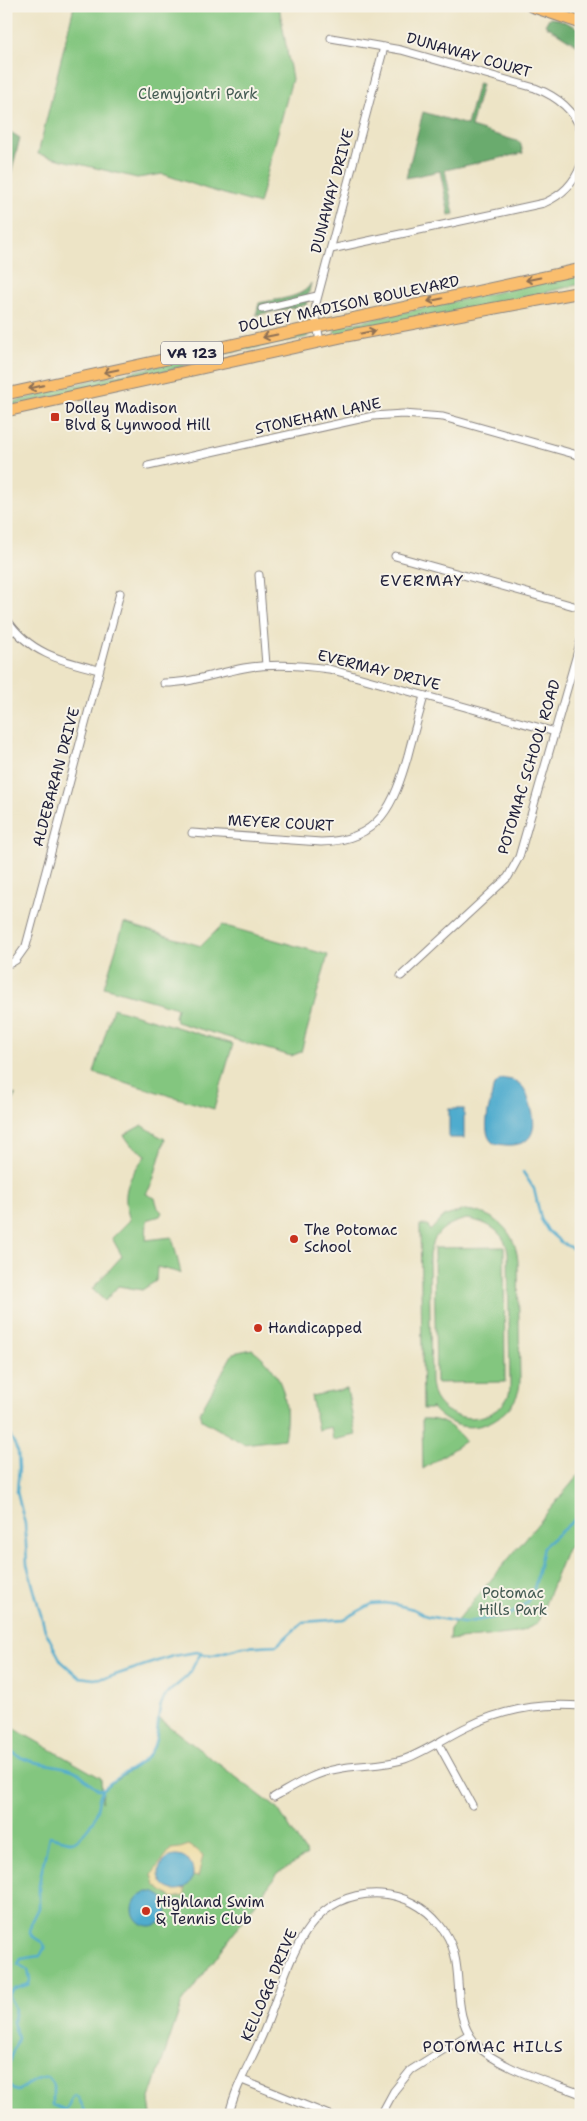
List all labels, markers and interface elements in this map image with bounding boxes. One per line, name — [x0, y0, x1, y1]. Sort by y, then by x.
street label: DUNAWAY COURT — [404, 28, 534, 82]
park label: Clemyjontri Park — [138, 84, 258, 104]
street label: DUNAWAY DRIVE — [306, 126, 358, 256]
street label: DOLLEY MADISON BOULEVARD — [237, 271, 461, 337]
one-way arrow — [526, 275, 542, 284]
one-way arrow — [427, 296, 443, 305]
one-way arrow — [360, 327, 376, 336]
one-way arrow — [262, 332, 278, 342]
road number: VA 123 — [161, 342, 223, 364]
one-way arrow — [103, 367, 119, 376]
one-way arrow — [29, 383, 45, 392]
street label: STONEHAM LANE — [253, 393, 383, 439]
place label: Dolley Madison Blvd & Lynwood Hill — [65, 398, 211, 435]
marker: Dolley Madison Blvd & Lynwood Hill — [49, 411, 61, 423]
district label: EVERMAY — [380, 570, 464, 591]
street label: EVERMAY DRIVE — [315, 645, 443, 695]
street label: POTOMAC SCHOOL ROAD — [493, 677, 565, 857]
street label: ALDEBARAN DRIVE — [28, 705, 84, 849]
street label: MEYER COURT — [227, 810, 335, 836]
place label: The Potomac School — [304, 1220, 397, 1257]
marker: The Potomac School — [288, 1233, 300, 1245]
place label: Handicapped — [268, 1318, 363, 1338]
marker: Handicapped — [252, 1322, 264, 1334]
park label: Potomac Hills Park — [479, 1583, 547, 1620]
place label: Highland Swim & Tennis Club — [156, 1892, 264, 1929]
marker: Highland Swim & Tennis Club — [140, 1905, 152, 1917]
street label: KELLOGG DRIVE — [236, 1926, 302, 2044]
district label: POTOMAC HILLS — [422, 2036, 564, 2057]

